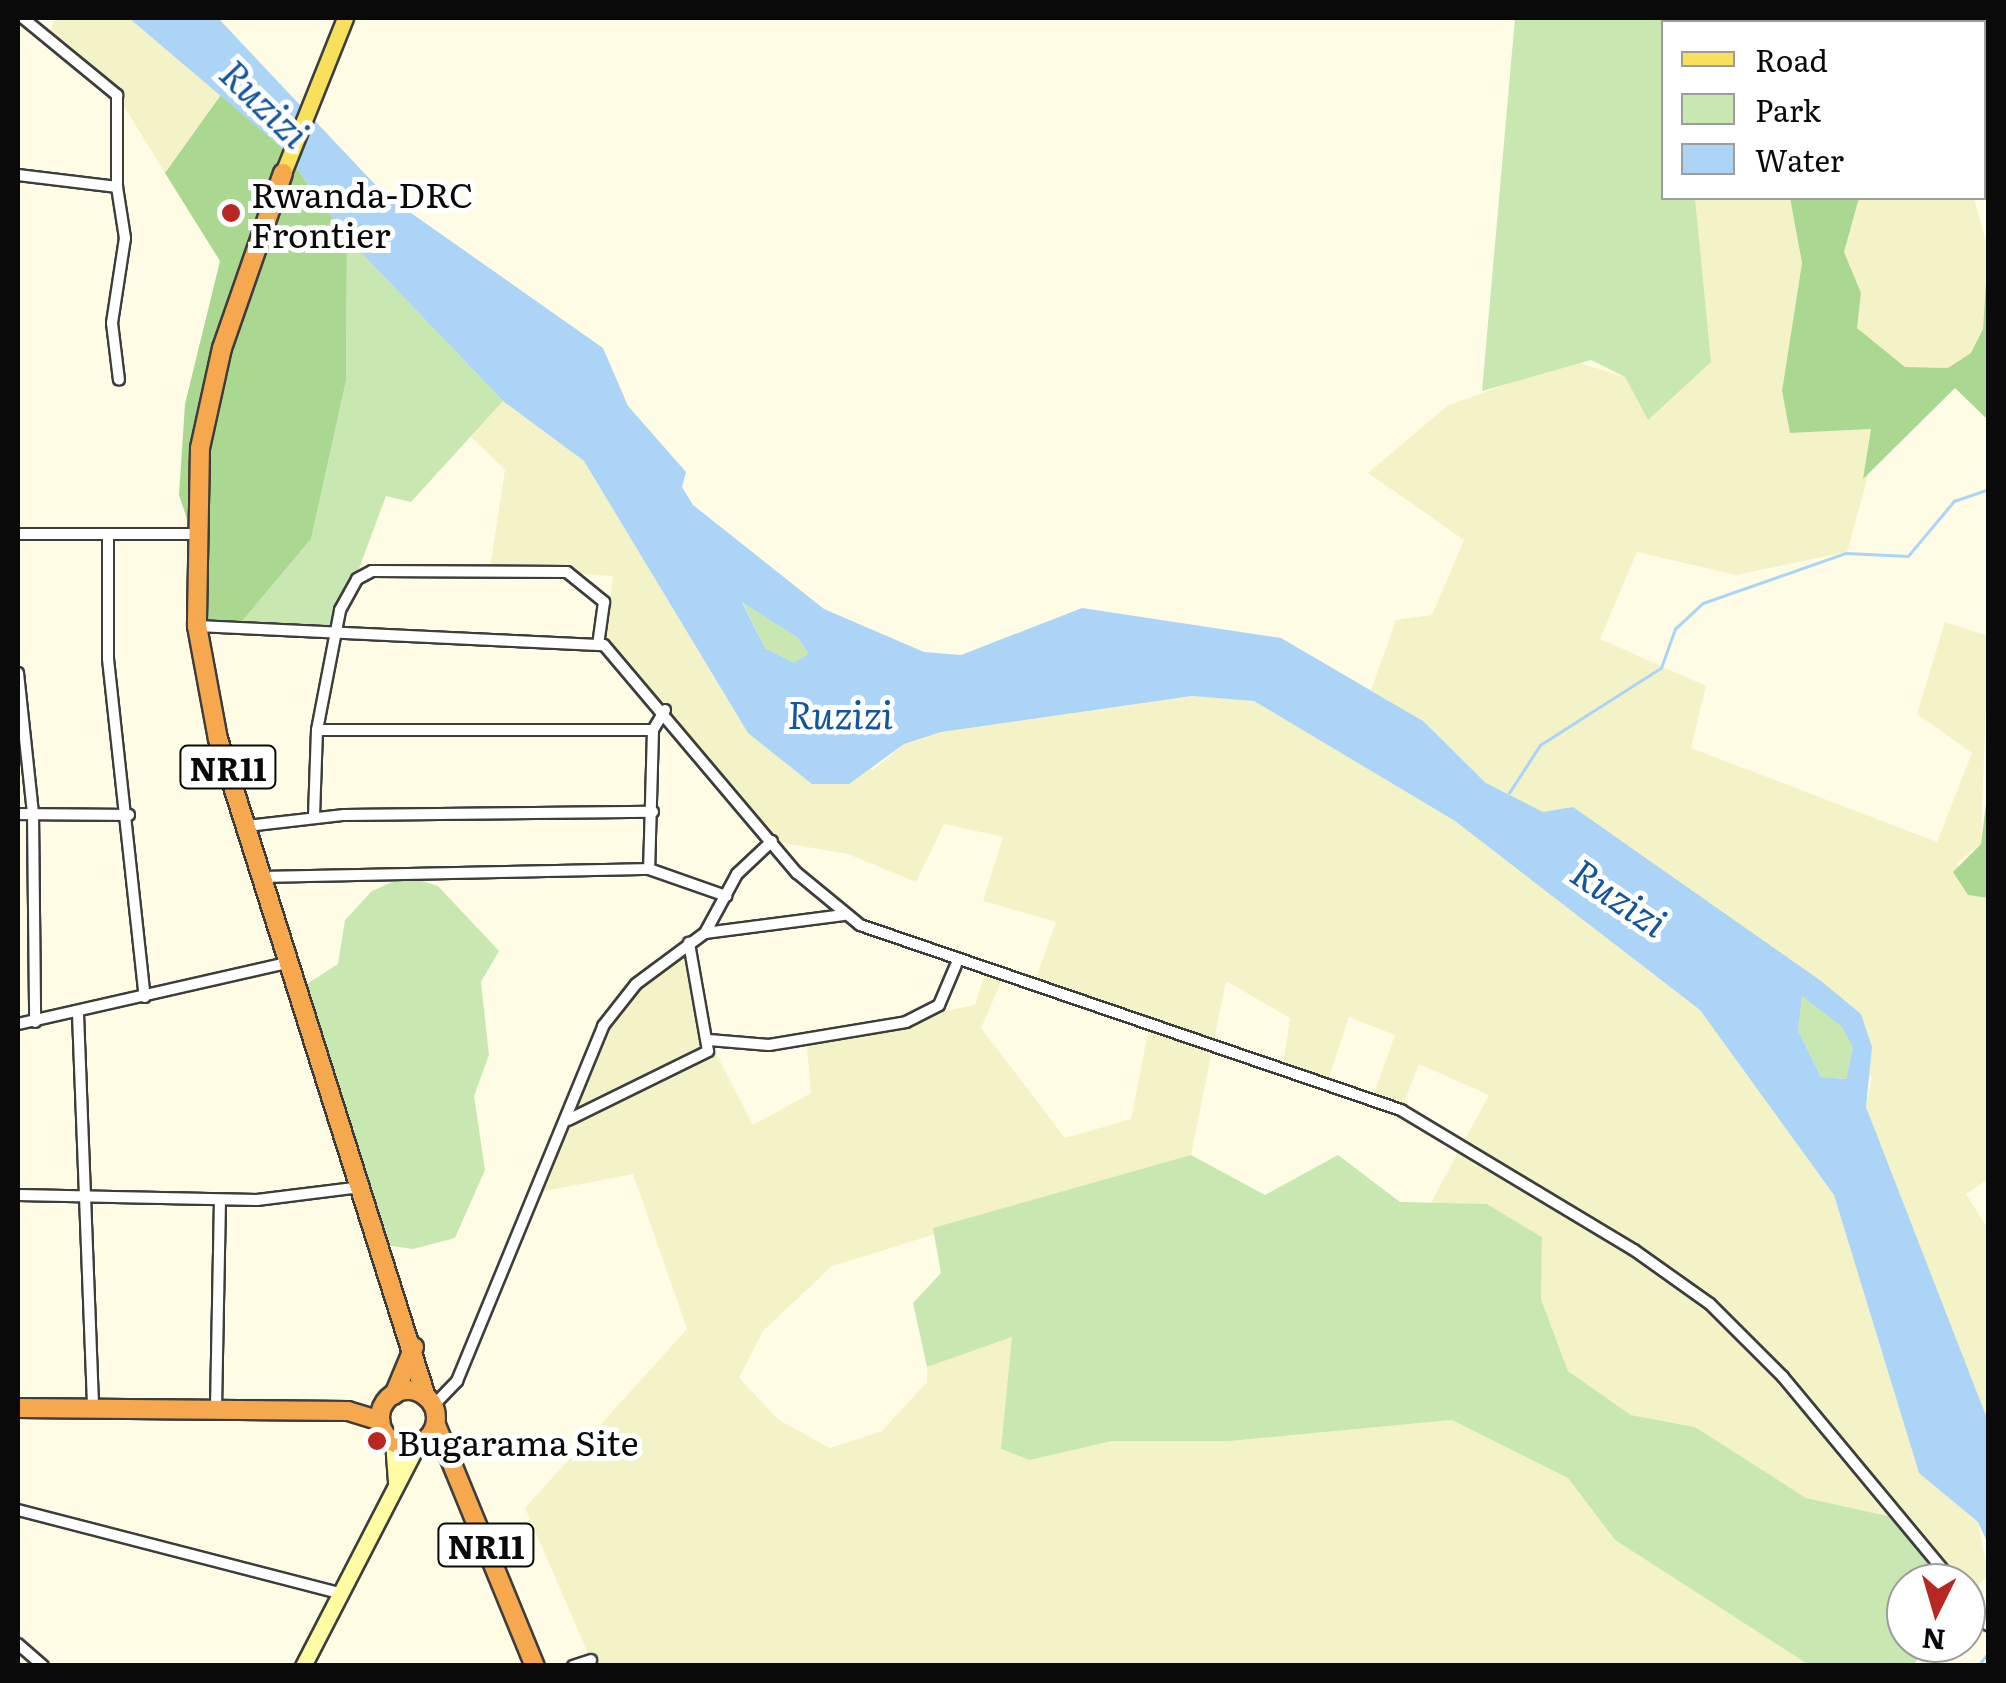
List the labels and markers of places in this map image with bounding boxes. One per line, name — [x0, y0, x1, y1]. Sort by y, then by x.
place label: Rwanda-DRC Frontier — [251, 172, 474, 254]
marker: Rwanda-DRC Frontier — [220, 202, 242, 224]
place label: Bugarama Site — [397, 1420, 639, 1462]
marker: Bugarama Site — [366, 1430, 388, 1452]

